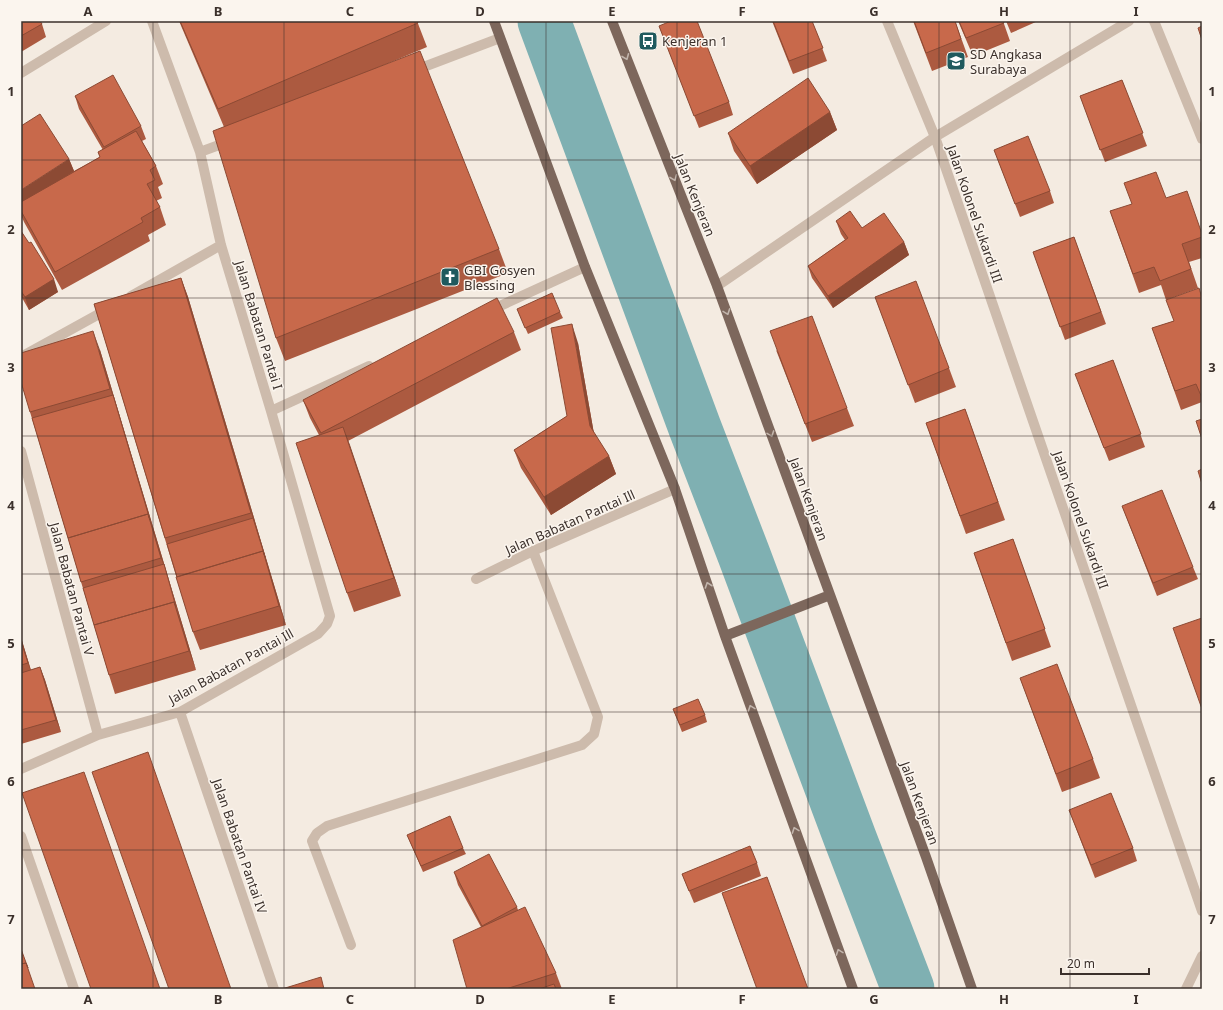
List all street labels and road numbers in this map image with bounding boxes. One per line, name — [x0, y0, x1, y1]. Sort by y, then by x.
street label: Jalan Kolonel Sukardi III — [942, 141, 1007, 285]
street label: Jalan Kenjeran — [670, 149, 720, 239]
street label: Jalan Babatan Pantai I — [230, 257, 287, 392]
street label: Jalan Kolonel Sukardi III — [1048, 447, 1113, 591]
street label: Jalan Kenjeran — [785, 453, 832, 543]
street label: Jalan Babatan Pantai Ill — [500, 485, 638, 560]
street label: Jalan Babatan Pantai V — [45, 519, 98, 658]
street label: Jalan Babatan Pantai Ill — [164, 624, 297, 709]
street label: Jalan Kenjeran — [896, 757, 943, 847]
street label: Jalan Babatan Pantai IV — [208, 774, 272, 916]

